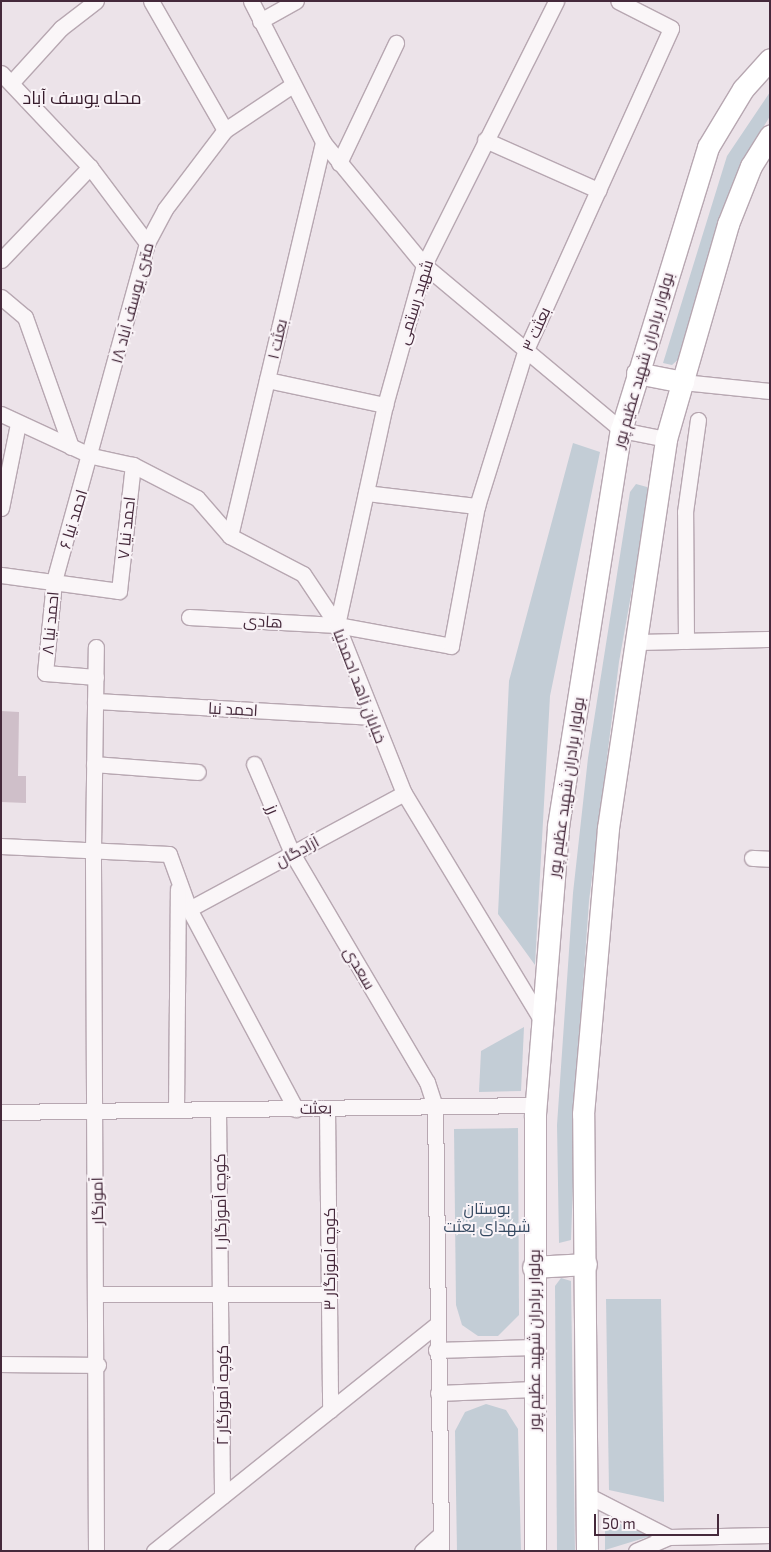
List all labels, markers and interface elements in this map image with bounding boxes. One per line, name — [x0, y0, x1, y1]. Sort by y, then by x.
district label: محله یوسف آباد — [22, 86, 142, 108]
street label: ۱۸ متری یوسف آباد — [107, 240, 157, 366]
street label: شهید رستمی — [393, 257, 437, 347]
street label: بولوار برادران شهید عظیم‌ پور — [609, 270, 677, 450]
street label: بعثت ۳ — [518, 304, 554, 354]
street label: بعثت ۱ — [263, 317, 291, 361]
street label: احمد نیا ۶ — [55, 487, 91, 551]
street label: احمد نیا ۷ — [113, 495, 139, 561]
street label: احمد نیا ۸ — [38, 591, 62, 655]
street label: هادی — [243, 610, 283, 632]
street label: خیابان زاهد احمدنیا — [329, 626, 391, 746]
street label: بولوار برادران شهید عظیم‌ پور — [544, 696, 588, 878]
street label: احمد نیا — [208, 698, 258, 720]
street label: رز — [263, 801, 283, 817]
street label: آزادگان — [272, 832, 322, 870]
street label: سعدی — [340, 943, 380, 993]
street label: بعثت — [300, 1098, 332, 1118]
street label: کوچه آموزگار ۱ — [210, 1153, 230, 1251]
street label: آموزگار — [87, 1177, 107, 1225]
park label: بوستان شهدای بعثت — [444, 1198, 530, 1236]
street label: کوچه آموزگار ۳ — [319, 1207, 339, 1311]
street label: بولوار برادران شهید عظیم‌ پور — [524, 1249, 544, 1431]
street label: کوچه آموزگار ۲ — [212, 1345, 232, 1445]
scale bar — [596, 1504, 721, 1536]
text: 50 m — [602, 1514, 636, 1532]

